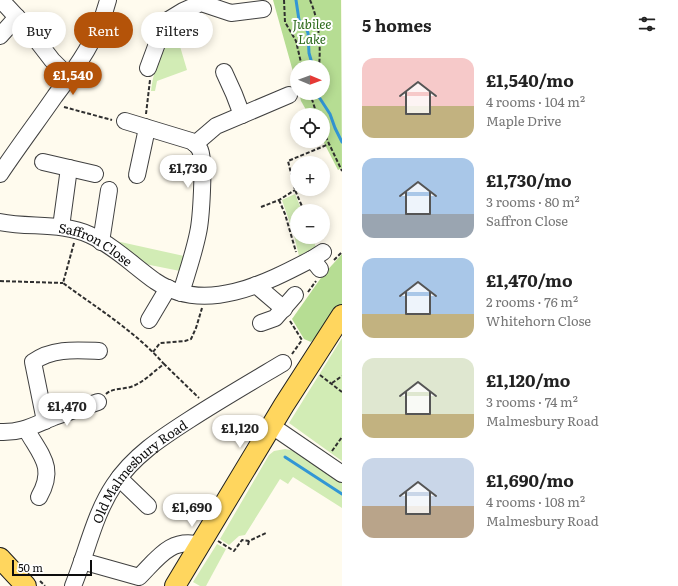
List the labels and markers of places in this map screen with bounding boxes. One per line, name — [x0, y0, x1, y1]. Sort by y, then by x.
pin: £1,540 — [40, 62, 106, 96]
pin: £1,730 — [155, 155, 221, 189]
pin: £1,470 — [34, 393, 100, 427]
pin: £1,120 — [207, 415, 273, 449]
pin: £1,690 — [159, 494, 225, 528]

